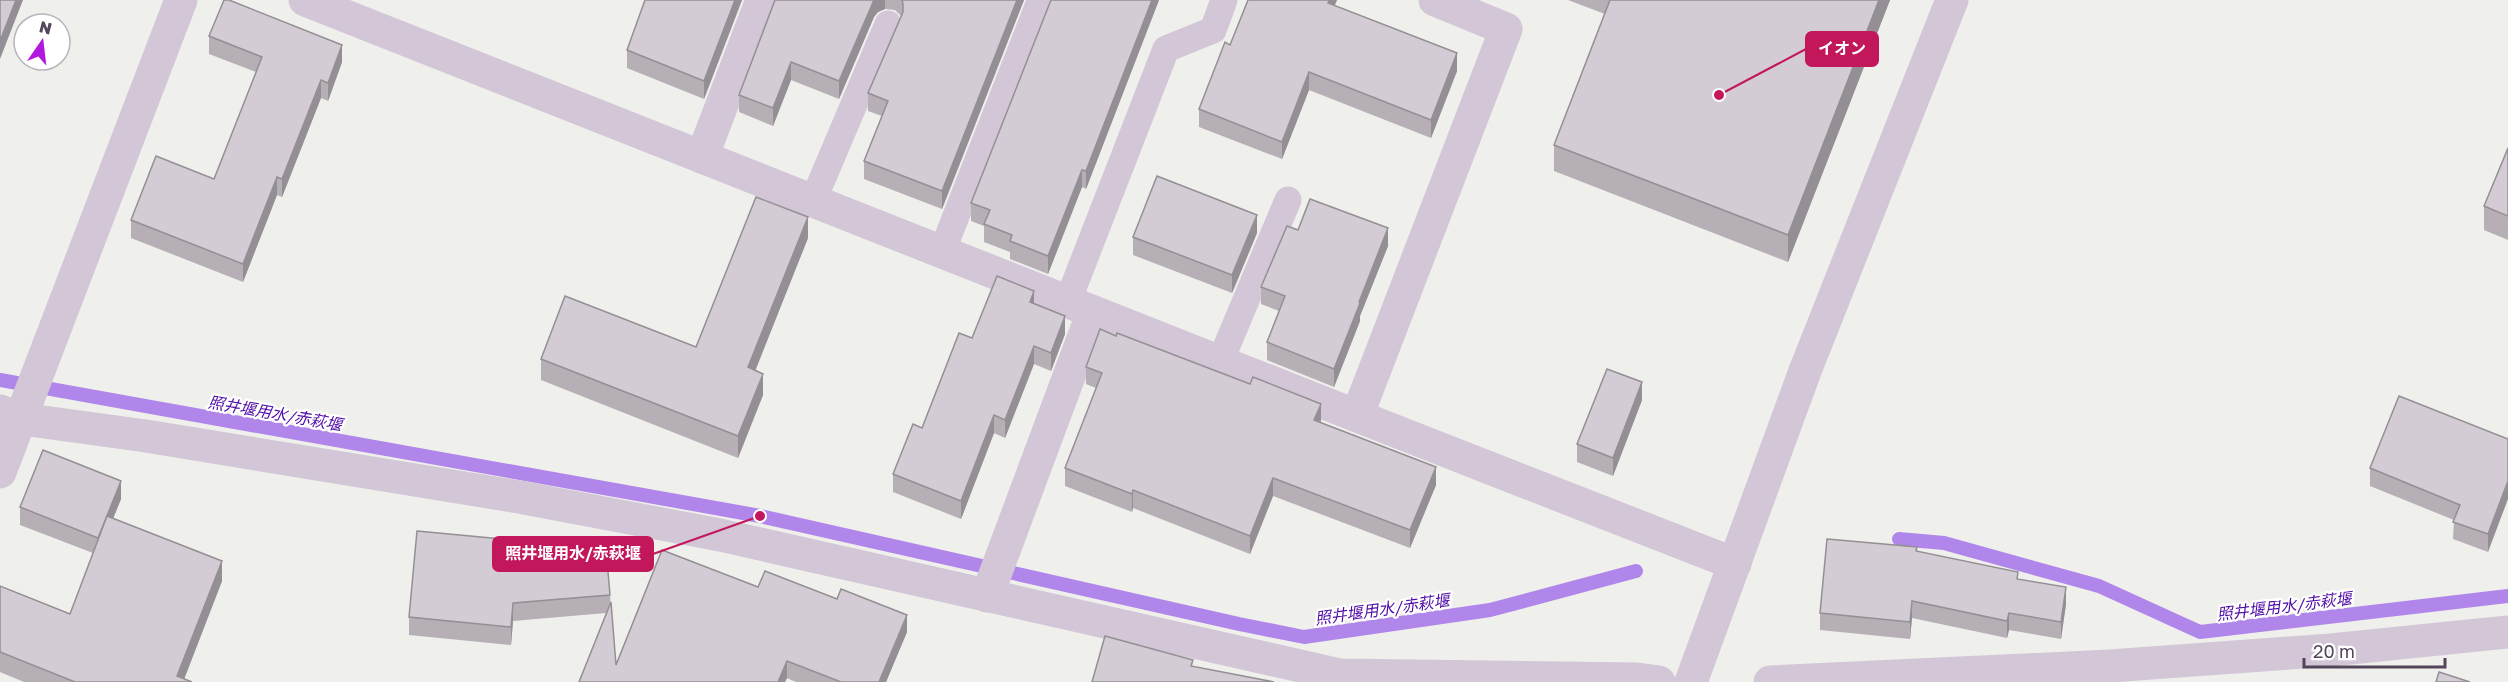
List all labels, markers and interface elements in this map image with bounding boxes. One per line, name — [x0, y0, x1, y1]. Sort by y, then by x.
north arrow — [12, 12, 72, 72]
text: N — [37, 16, 54, 39]
callout: イオン — [1806, 32, 1878, 66]
text: イオン — [1818, 38, 1866, 58]
water label: 照井堰用水/赤萩堰 — [206, 391, 346, 435]
callout: 照井堰用水/赤萩堰 — [493, 537, 653, 571]
text: 照井堰用水/赤萩堰 — [505, 543, 641, 563]
water label: 照井堰用水/赤萩堰 — [2215, 587, 2356, 624]
water label: 照井堰用水/赤萩堰 — [1313, 589, 1454, 628]
scale bar — [2304, 631, 2445, 669]
text: 20 m — [2313, 640, 2355, 662]

